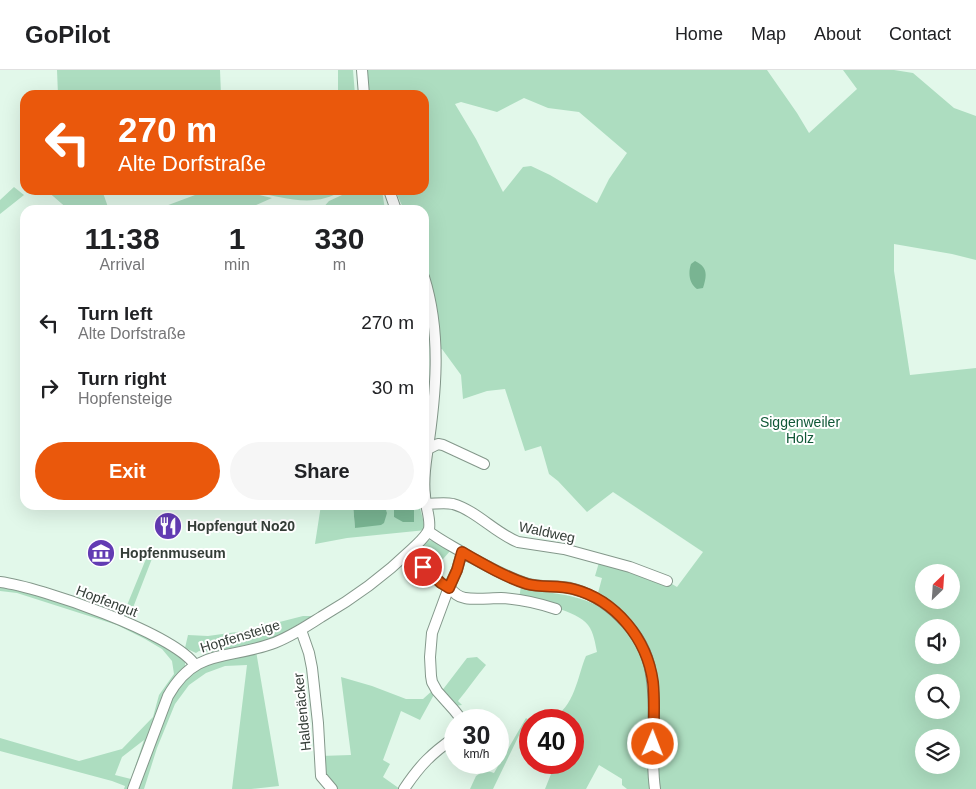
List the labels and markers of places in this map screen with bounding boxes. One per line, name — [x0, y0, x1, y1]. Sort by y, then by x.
restaurant icon: Hopfengut No20 — [153, 511, 183, 541]
place label: Hopfengut No20 — [187, 518, 295, 534]
museum icon: Hopfenmuseum — [86, 538, 116, 568]
place label: Hopfenmuseum — [120, 545, 226, 561]
pin — [402, 546, 444, 588]

